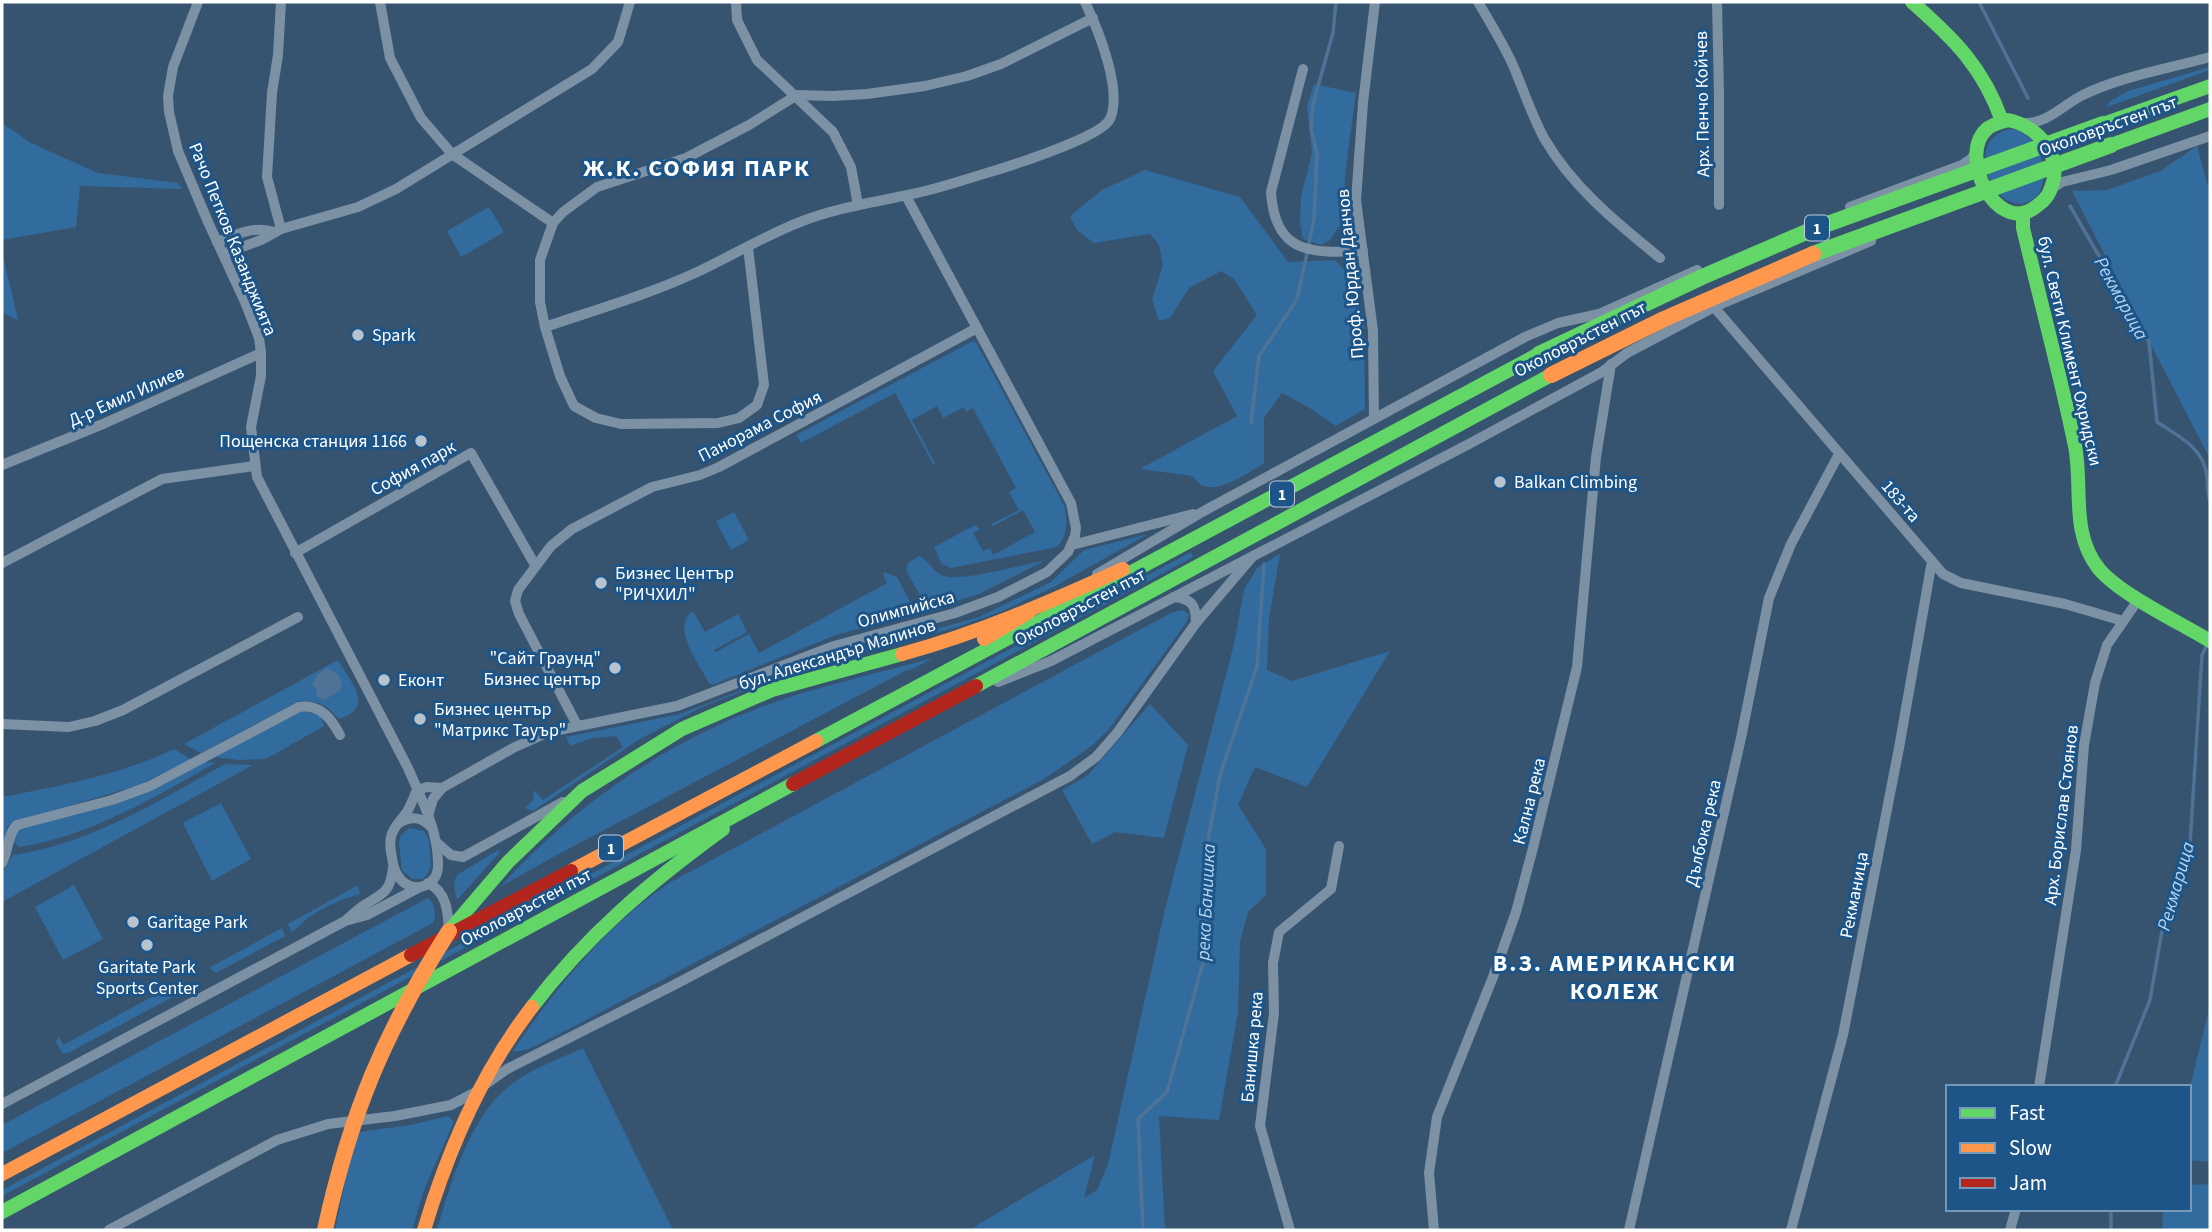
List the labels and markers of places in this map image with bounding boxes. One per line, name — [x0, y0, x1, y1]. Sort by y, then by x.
place label: Spark — [372, 323, 416, 348]
marker: Spark — [350, 327, 366, 343]
place label: Пощенска станция 1166 — [219, 429, 407, 454]
marker: Пощенска станция 1166 — [413, 433, 429, 449]
place label: Balkan Climbing — [1514, 470, 1637, 495]
marker: Balkan Climbing — [1492, 474, 1508, 490]
place label: Бизнес Център "РИЧХИЛ" — [615, 561, 734, 607]
marker: Бизнес Център "РИЧХИЛ" — [593, 575, 609, 591]
place label: "Сайт Граунд" Бизнес център — [484, 646, 601, 692]
marker: "Сайт Граунд" Бизнес център — [607, 660, 623, 676]
place label: Еконт — [398, 668, 444, 693]
marker: Еконт — [376, 672, 392, 688]
place label: Бизнес център "Матрикс Тауър" — [434, 697, 566, 743]
marker: Бизнес център "Матрикс Тауър" — [412, 711, 428, 727]
place label: Garitage Park — [147, 910, 248, 935]
marker: Garitage Park — [125, 914, 141, 930]
marker: Garitate Park Sports Center — [139, 937, 155, 953]
place label: Garitate Park Sports Center — [96, 955, 199, 1001]

